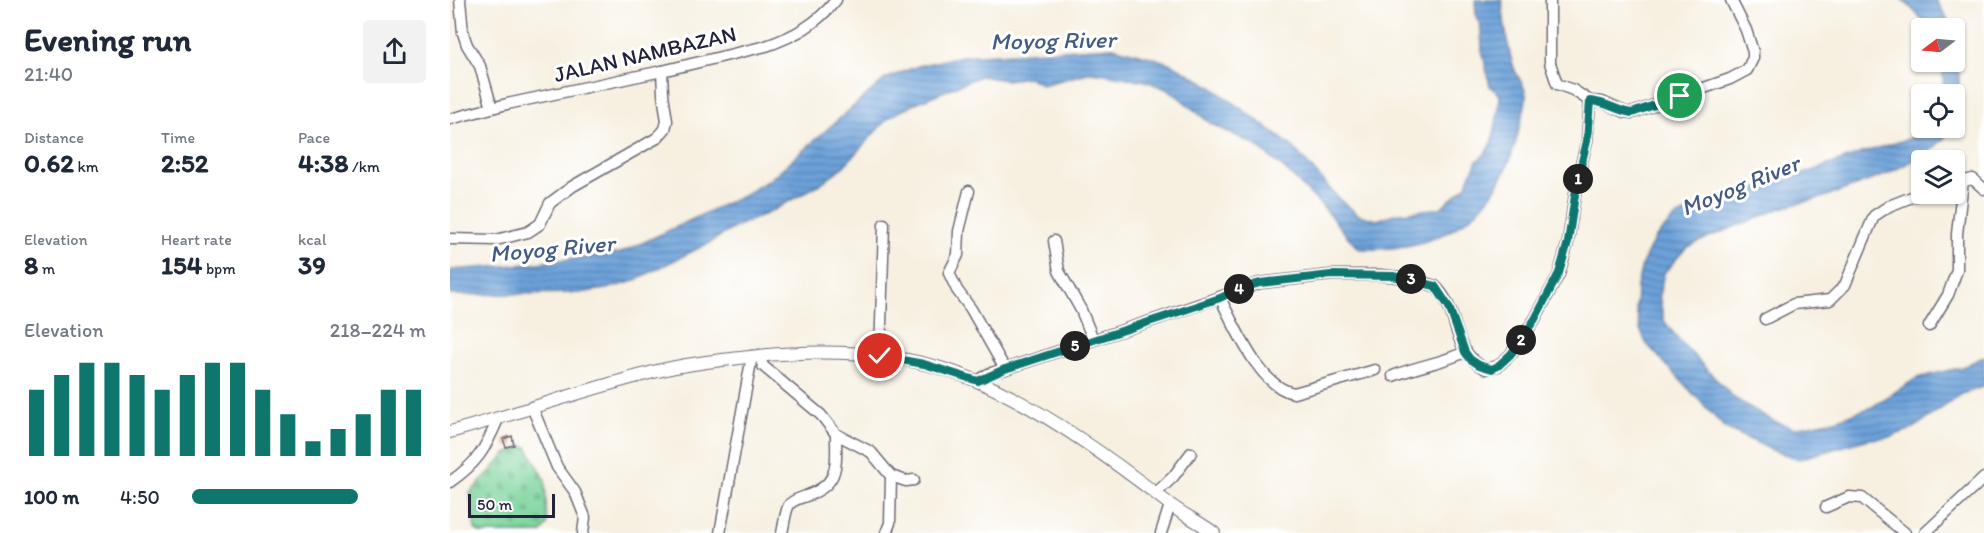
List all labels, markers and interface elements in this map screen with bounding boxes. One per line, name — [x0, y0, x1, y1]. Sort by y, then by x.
north arrow — [1911, 18, 1965, 72]
map controls — [1911, 18, 1965, 204]
text: Evening run — [24, 20, 191, 59]
button: share — [363, 20, 426, 83]
street label: JALAN NAMBAZAN — [551, 20, 739, 88]
water label: Moyog River — [990, 24, 1118, 56]
text: 21:40 — [24, 62, 73, 86]
pin — [1654, 70, 1705, 121]
icon: arrive — [1663, 79, 1696, 112]
button: locate — [1911, 84, 1965, 138]
text: Distance — [24, 128, 84, 147]
text: Time — [161, 128, 195, 147]
text: Pace — [298, 128, 330, 147]
text: 0.62 — [24, 147, 74, 179]
text: 2:52 — [161, 147, 208, 179]
text: 4:38 — [298, 147, 348, 179]
water label: Moyog River — [1676, 147, 1806, 222]
button: layers — [1911, 150, 1965, 204]
text: km — [74, 157, 99, 176]
text: /km — [348, 157, 380, 176]
pin: 1 — [1563, 164, 1593, 194]
text: 1 — [1574, 169, 1582, 188]
water label: Moyog River — [488, 228, 618, 268]
text: Elevation — [24, 230, 88, 249]
text: Heart rate — [161, 230, 232, 249]
text: kcal — [298, 230, 326, 249]
text: 8 — [24, 249, 38, 281]
text: 154 — [161, 249, 202, 281]
text: 39 — [298, 249, 326, 281]
text: m — [38, 259, 55, 278]
text: bpm — [202, 259, 236, 278]
pin: 3 — [1396, 264, 1426, 294]
text: 3 — [1407, 269, 1415, 288]
pin: 4 — [1224, 274, 1254, 304]
text: 4 — [1234, 279, 1244, 298]
text: Elevation — [24, 318, 103, 342]
text: 218–224 m — [330, 318, 426, 342]
pin: 2 — [1506, 325, 1536, 355]
pin — [854, 330, 905, 381]
text: 2 — [1517, 330, 1525, 349]
pin: 5 — [1060, 331, 1090, 361]
text: 5 — [1071, 336, 1079, 355]
icon: check — [863, 339, 896, 372]
text: 100 m — [24, 485, 79, 509]
text: 4:50 — [120, 485, 160, 509]
scale bar — [468, 491, 555, 518]
text: 50 m — [477, 495, 512, 514]

